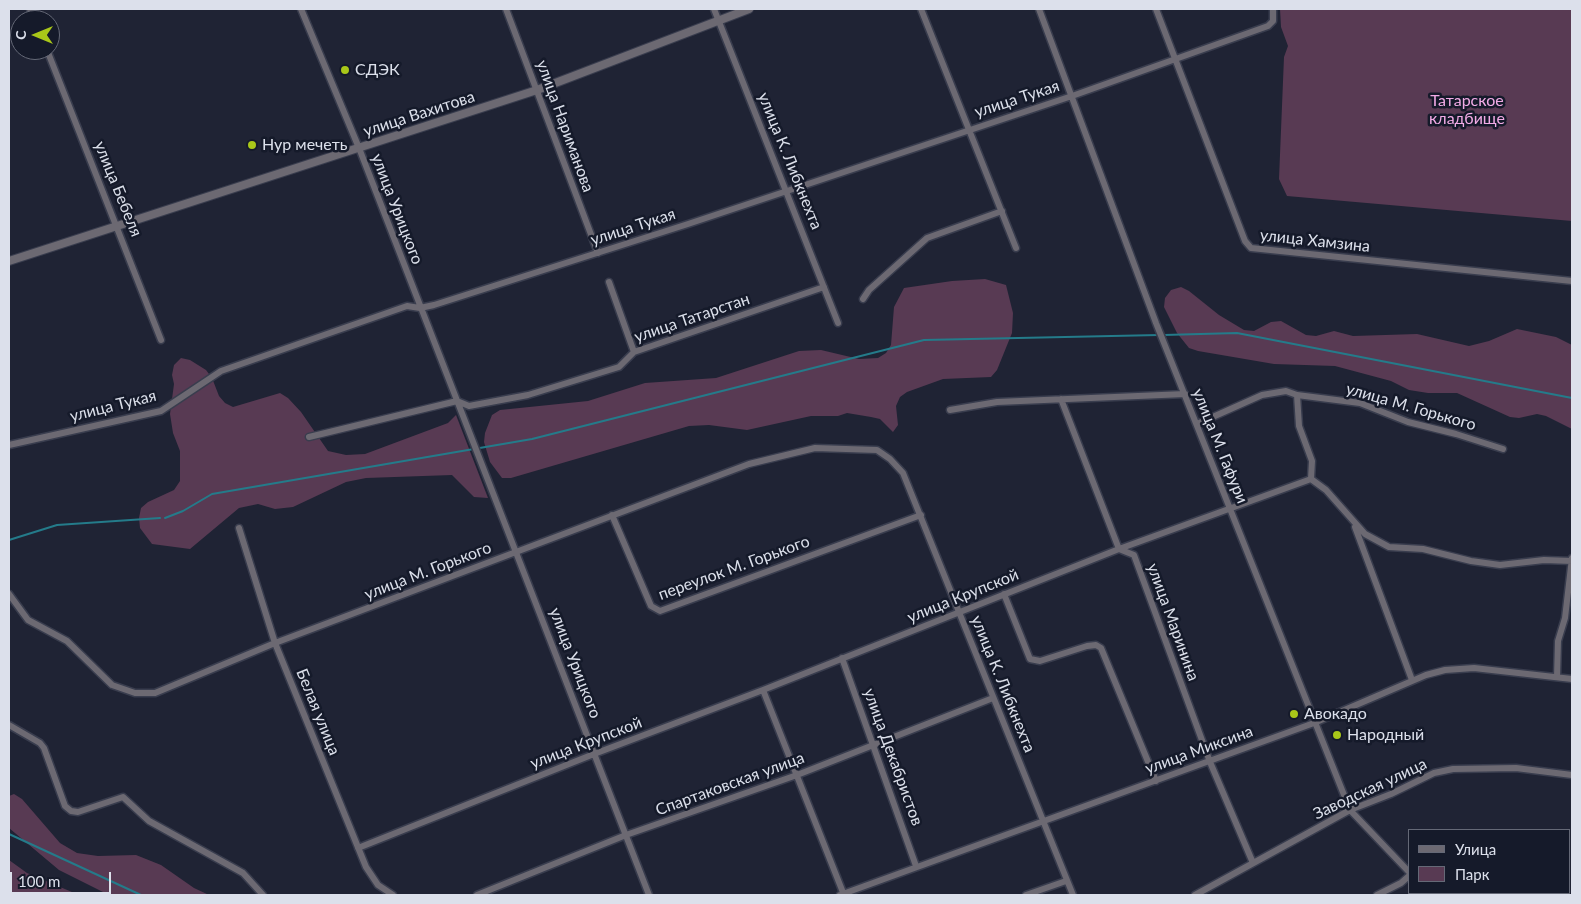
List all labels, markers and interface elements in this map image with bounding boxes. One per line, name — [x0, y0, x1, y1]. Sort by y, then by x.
north arrow — [10, 10, 60, 60]
text: С — [12, 30, 29, 40]
street label: улица Нариманова — [532, 57, 598, 195]
place label: СДЭК — [355, 60, 400, 80]
marker: СДЭК — [339, 64, 351, 76]
street label: улица Тукая — [972, 76, 1062, 122]
street label: улица Вахитова — [361, 87, 477, 141]
street label: улица К. Либкнехта — [754, 90, 826, 232]
park label: Татарское кладбище — [1429, 91, 1505, 129]
place label: Нур мечеть — [262, 135, 347, 155]
street label: улица Бебеля — [90, 138, 146, 240]
marker: Нур мечеть — [246, 139, 258, 151]
street label: улица Урицкого — [367, 151, 427, 267]
street label: улица Тукая — [588, 204, 678, 250]
street label: улица Хамзина — [1259, 226, 1371, 256]
street label: улица Татарстан — [632, 289, 752, 347]
street label: улица М. Горького — [1344, 379, 1478, 435]
street label: улица Тукая — [68, 386, 158, 426]
street label: улица М. Гафури — [1188, 386, 1252, 506]
street label: переулок М. Горького — [656, 532, 812, 604]
street label: улица М. Горького — [362, 538, 494, 604]
street label: улица Маринина — [1143, 561, 1203, 683]
street label: улица Крупской — [905, 565, 1021, 627]
street label: улица Урицкого — [545, 605, 605, 721]
street label: улица К. Либкнехта — [967, 613, 1039, 755]
street label: Белая улица — [292, 666, 344, 758]
street label: улица Декабристов — [859, 686, 927, 828]
place label: Авокадо — [1304, 704, 1367, 724]
marker: Авокадо — [1288, 708, 1300, 720]
street label: улица Крупской — [527, 713, 645, 773]
street label: улица Миксина — [1142, 722, 1256, 778]
place label: Народный — [1347, 725, 1424, 745]
marker: Народный — [1331, 729, 1343, 741]
street label: Спартаковская улица — [653, 748, 807, 820]
street label: Заводская улица — [1310, 754, 1430, 824]
legend — [1408, 829, 1571, 894]
text: Улица — [1455, 840, 1496, 858]
scale bar — [12, 862, 114, 894]
text: Парк — [1455, 865, 1489, 883]
text: 100 m — [18, 872, 60, 890]

